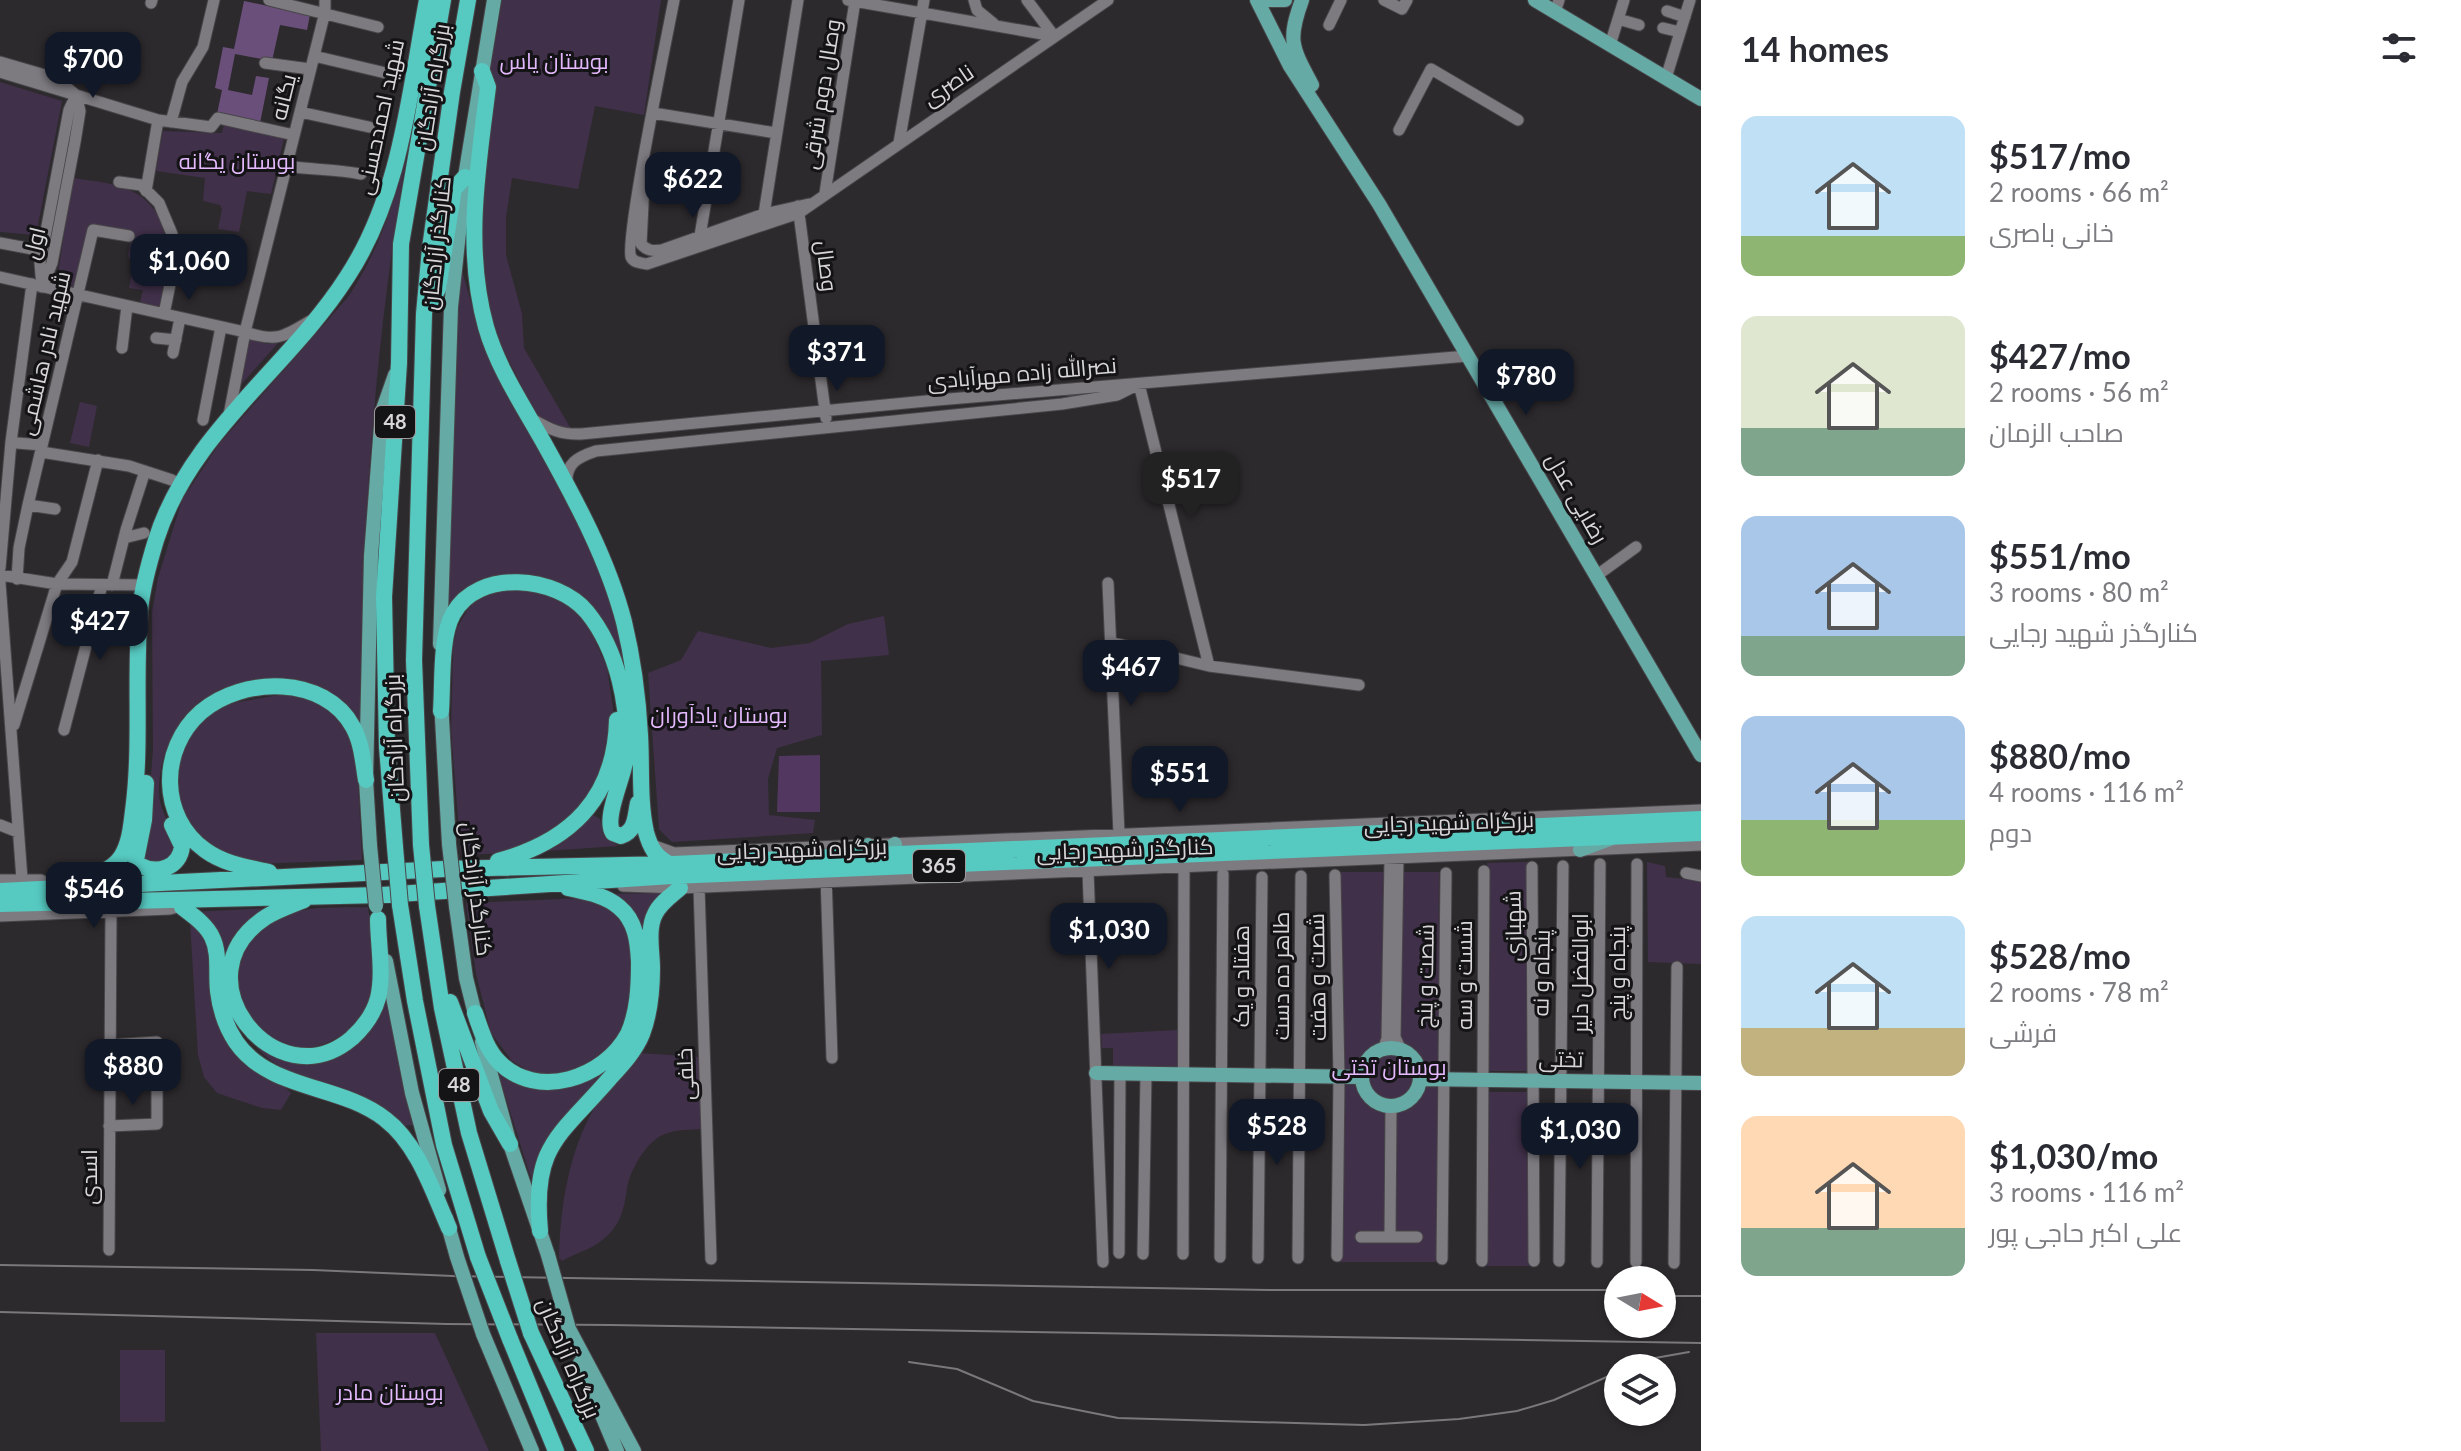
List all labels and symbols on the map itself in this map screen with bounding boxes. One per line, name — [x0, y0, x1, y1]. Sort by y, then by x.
street label: وصال دوم شرقی — [795, 17, 849, 171]
street label: بزرگراه آزادگان — [408, 21, 455, 152]
pin: $700 — [46, 32, 140, 100]
street label: شهید احمدحسنی — [350, 37, 410, 197]
park label: بوستان یاس — [499, 47, 609, 75]
street label: ناصری — [917, 58, 978, 111]
street label: یگانه — [264, 71, 301, 123]
park label: بوستان یگانه — [179, 147, 295, 174]
pin: $622 — [646, 152, 740, 220]
street label: کنارگذر آزادگان — [415, 175, 456, 311]
street label: اول — [16, 224, 51, 262]
pin: $1,060 — [124, 234, 254, 302]
street label: وصال — [811, 239, 844, 293]
street label: شهید نادر هاشمی — [12, 268, 76, 438]
pin: $371 — [790, 325, 884, 393]
pin: $780 — [1479, 349, 1573, 417]
street label: نصرالله زاده مهرآبادی — [926, 351, 1118, 395]
road number: 48 — [375, 406, 415, 438]
street label: رضایی عدل — [1540, 447, 1614, 549]
pin: $517 — [1144, 452, 1238, 520]
pin: $427 — [53, 594, 147, 662]
pin: $467 — [1084, 640, 1178, 708]
street label: بزرگراه آزادگان — [378, 673, 409, 803]
park label: بوستان یادآوران — [650, 701, 788, 728]
pin: $551 — [1133, 746, 1227, 814]
street label: بزرگراه شهید رجایی — [1363, 805, 1535, 839]
street label: کنارگذر آزادگان — [456, 820, 499, 957]
street label: بزرگراه شهید رجایی — [716, 832, 888, 866]
street label: کنارگذر شهید رجایی — [1036, 832, 1214, 866]
road number: 365 — [913, 850, 965, 882]
pin: $546 — [47, 862, 141, 930]
street label: شهبازی — [1498, 890, 1528, 962]
pin: $1,030 — [1044, 903, 1174, 971]
street label: طاهر ده دست — [1267, 912, 1294, 1040]
street label: شصت و هفت — [1302, 913, 1331, 1041]
street label: ابوالفضل دلیر — [1566, 913, 1594, 1035]
street label: شست و سه — [1450, 920, 1477, 1030]
street label: شصت و پنج — [1410, 924, 1441, 1028]
street label: هفتاد و یک — [1227, 925, 1254, 1027]
street label: پنجاه و پنج — [1603, 926, 1632, 1020]
street label: پنجاه و نه — [1526, 929, 1557, 1017]
pin: $880 — [86, 1039, 180, 1107]
street label: تختی — [1538, 1045, 1584, 1073]
street label: خلفی — [670, 1047, 700, 1101]
park label: بوستان تختی — [1331, 1053, 1447, 1081]
road number: 48 — [439, 1069, 479, 1101]
pin: $528 — [1230, 1099, 1324, 1167]
pin: $1,030 — [1515, 1103, 1645, 1171]
street label: اسدی — [75, 1149, 102, 1205]
north arrow — [1604, 1266, 1676, 1338]
street label: بزرگراه آزادگان — [532, 1293, 607, 1422]
park label: بوستان مادر — [334, 1378, 444, 1405]

